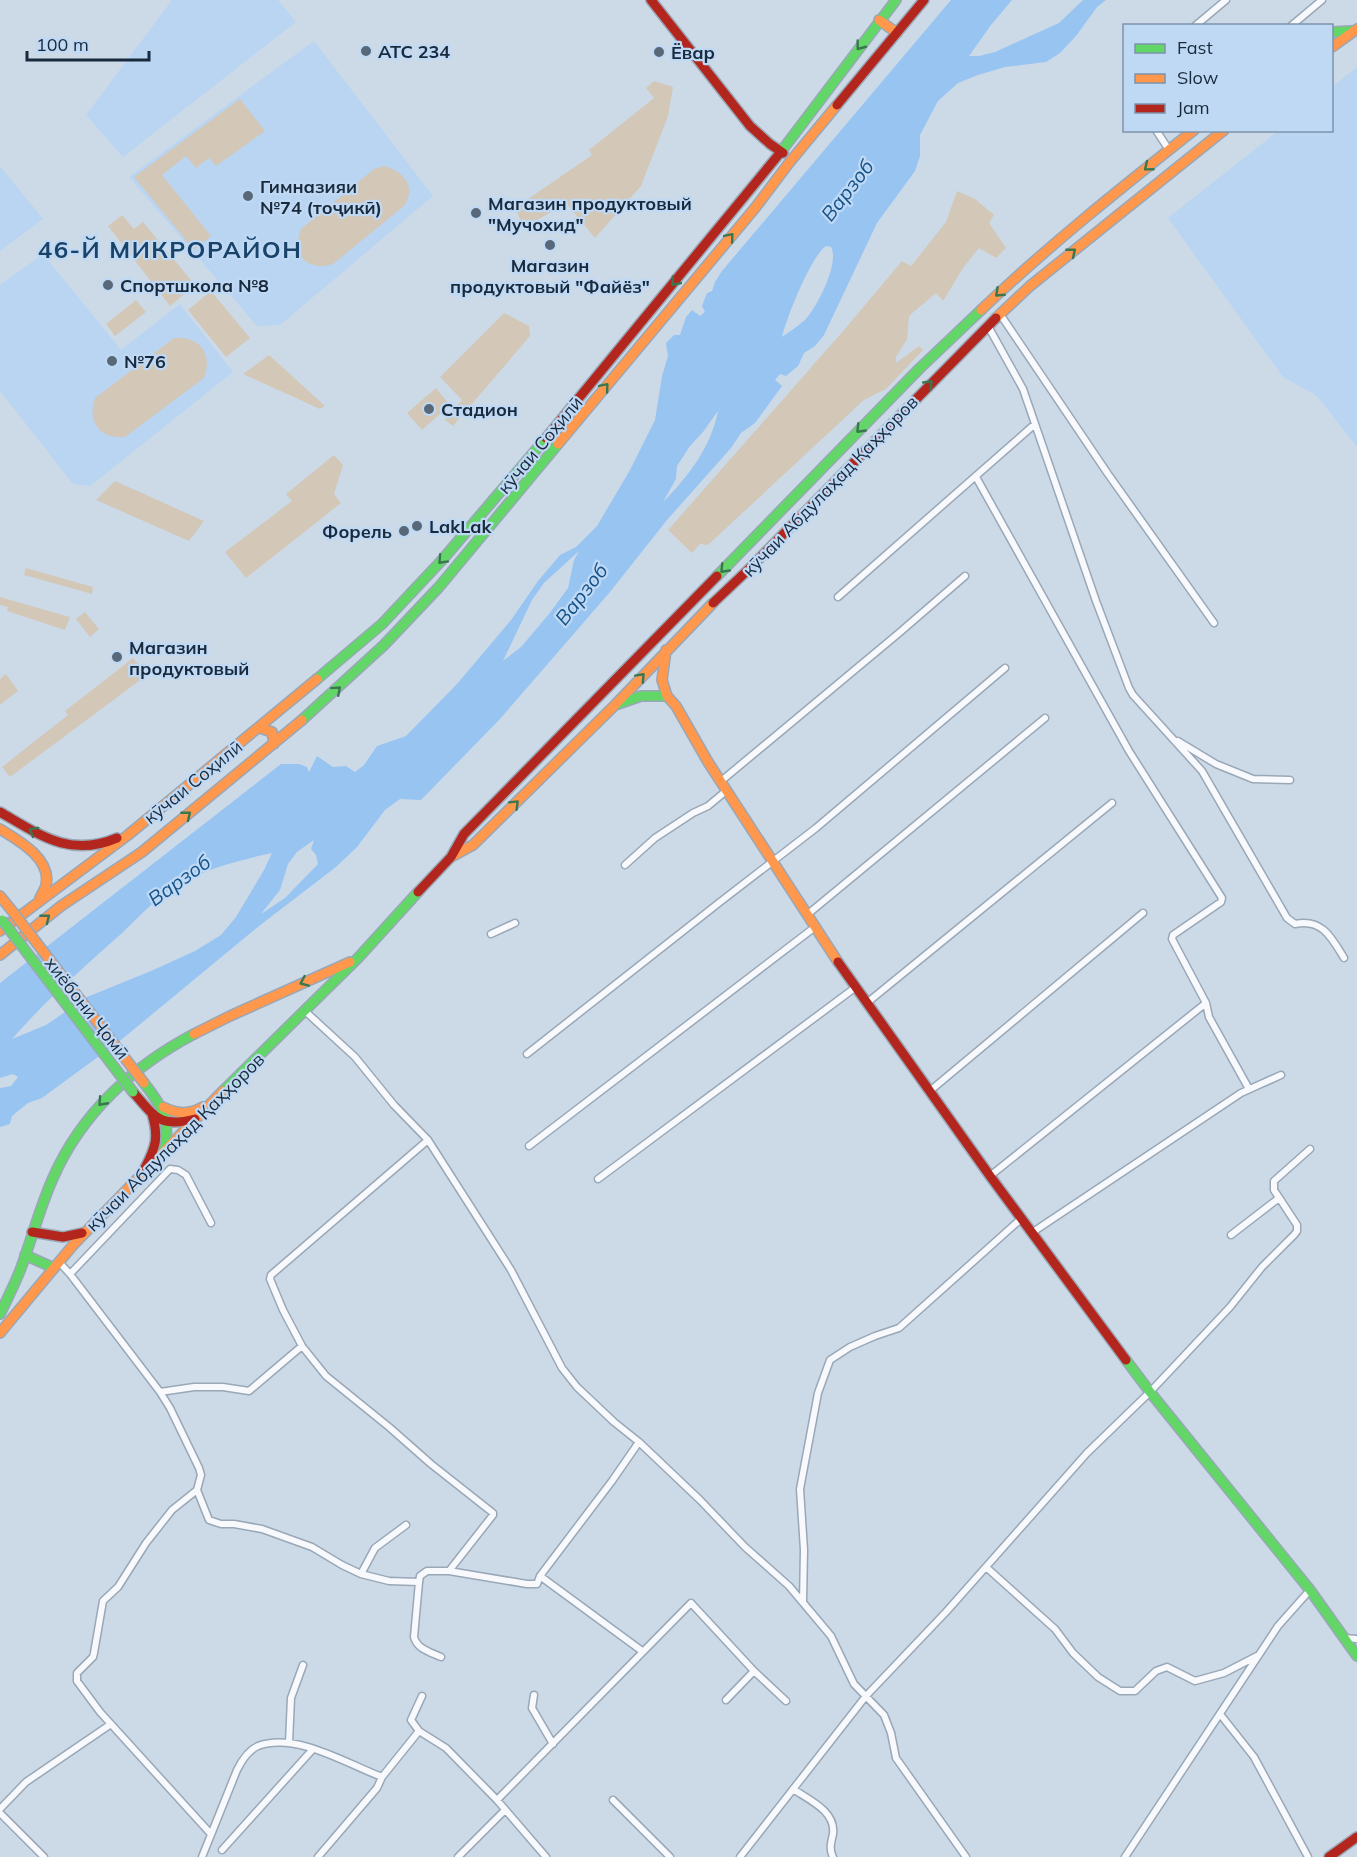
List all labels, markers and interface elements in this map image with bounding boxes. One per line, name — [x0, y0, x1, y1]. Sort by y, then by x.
scale bar — [27, 24, 148, 62]
legend — [1123, 24, 1333, 132]
text: 100 m — [36, 33, 89, 56]
text: Fast — [1177, 36, 1213, 59]
place label: АТС 234 — [378, 40, 450, 63]
one-way arrow — [856, 40, 867, 51]
place label: Ёвар — [671, 41, 715, 64]
marker: АТС 234 — [359, 44, 373, 58]
marker: Ёвар — [652, 45, 666, 59]
text: Slow — [1177, 66, 1219, 89]
text: Jam — [1177, 96, 1210, 119]
water label: Варзоб — [815, 154, 879, 226]
one-way arrow — [1144, 160, 1155, 171]
place label: Гимназияи №74 (тоҷикӣ) — [260, 175, 382, 219]
marker: Гимназияи №74 (тоҷикӣ) — [241, 189, 255, 203]
place label: Магазин продуктовый "Мучохид" — [488, 192, 692, 236]
marker: Магазин продуктовый "Мучохид" — [469, 206, 483, 220]
one-way arrow — [723, 233, 734, 244]
district label: 46-Й МИКРОРАЙОН — [38, 234, 302, 264]
marker: Магазин продуктовый "Файёз" — [543, 238, 557, 252]
one-way arrow — [1065, 249, 1076, 260]
place label: Магазин продуктовый "Файёз" — [450, 254, 650, 298]
place label: Спортшкола №8 — [120, 274, 269, 297]
one-way arrow — [671, 275, 682, 286]
marker: Спортшкола №8 — [101, 278, 115, 292]
one-way arrow — [996, 286, 1006, 297]
place label: №76 — [124, 350, 166, 373]
marker: №76 — [105, 354, 119, 368]
one-way arrow — [921, 381, 932, 392]
one-way arrow — [598, 383, 609, 394]
street label: кӯчаи Абдулаҳад Қаҳҳоров — [737, 390, 923, 582]
street label: кӯчаи Соҳилӣ — [492, 391, 588, 499]
place label: Стадион — [441, 398, 518, 421]
marker: Стадион — [422, 402, 436, 416]
one-way arrow — [856, 423, 867, 433]
place label: LakLak — [429, 515, 492, 538]
marker: LakLak — [410, 519, 424, 533]
place label: Форель — [322, 520, 392, 543]
marker: Форель — [397, 524, 411, 538]
one-way arrow — [438, 553, 449, 564]
water label: Варзоб — [549, 558, 613, 630]
one-way arrow — [720, 563, 731, 573]
place label: Магазин продуктовый — [129, 636, 249, 680]
marker: Магазин продуктовый — [110, 650, 124, 664]
one-way arrow — [634, 674, 645, 684]
one-way arrow — [329, 686, 340, 697]
street label: кӯчаи Соҳилӣ — [139, 735, 247, 829]
one-way arrow — [508, 800, 518, 811]
one-way arrow — [180, 811, 191, 822]
one-way arrow — [29, 827, 39, 838]
water label: Варзоб — [143, 849, 216, 911]
one-way arrow — [39, 915, 50, 926]
street label: хиёбони Ҷомӣ — [40, 952, 134, 1064]
one-way arrow — [299, 974, 310, 986]
street label: кӯчаи Абдулаҳад Қаҳҳоров — [81, 1048, 269, 1236]
one-way arrow — [98, 1095, 109, 1106]

